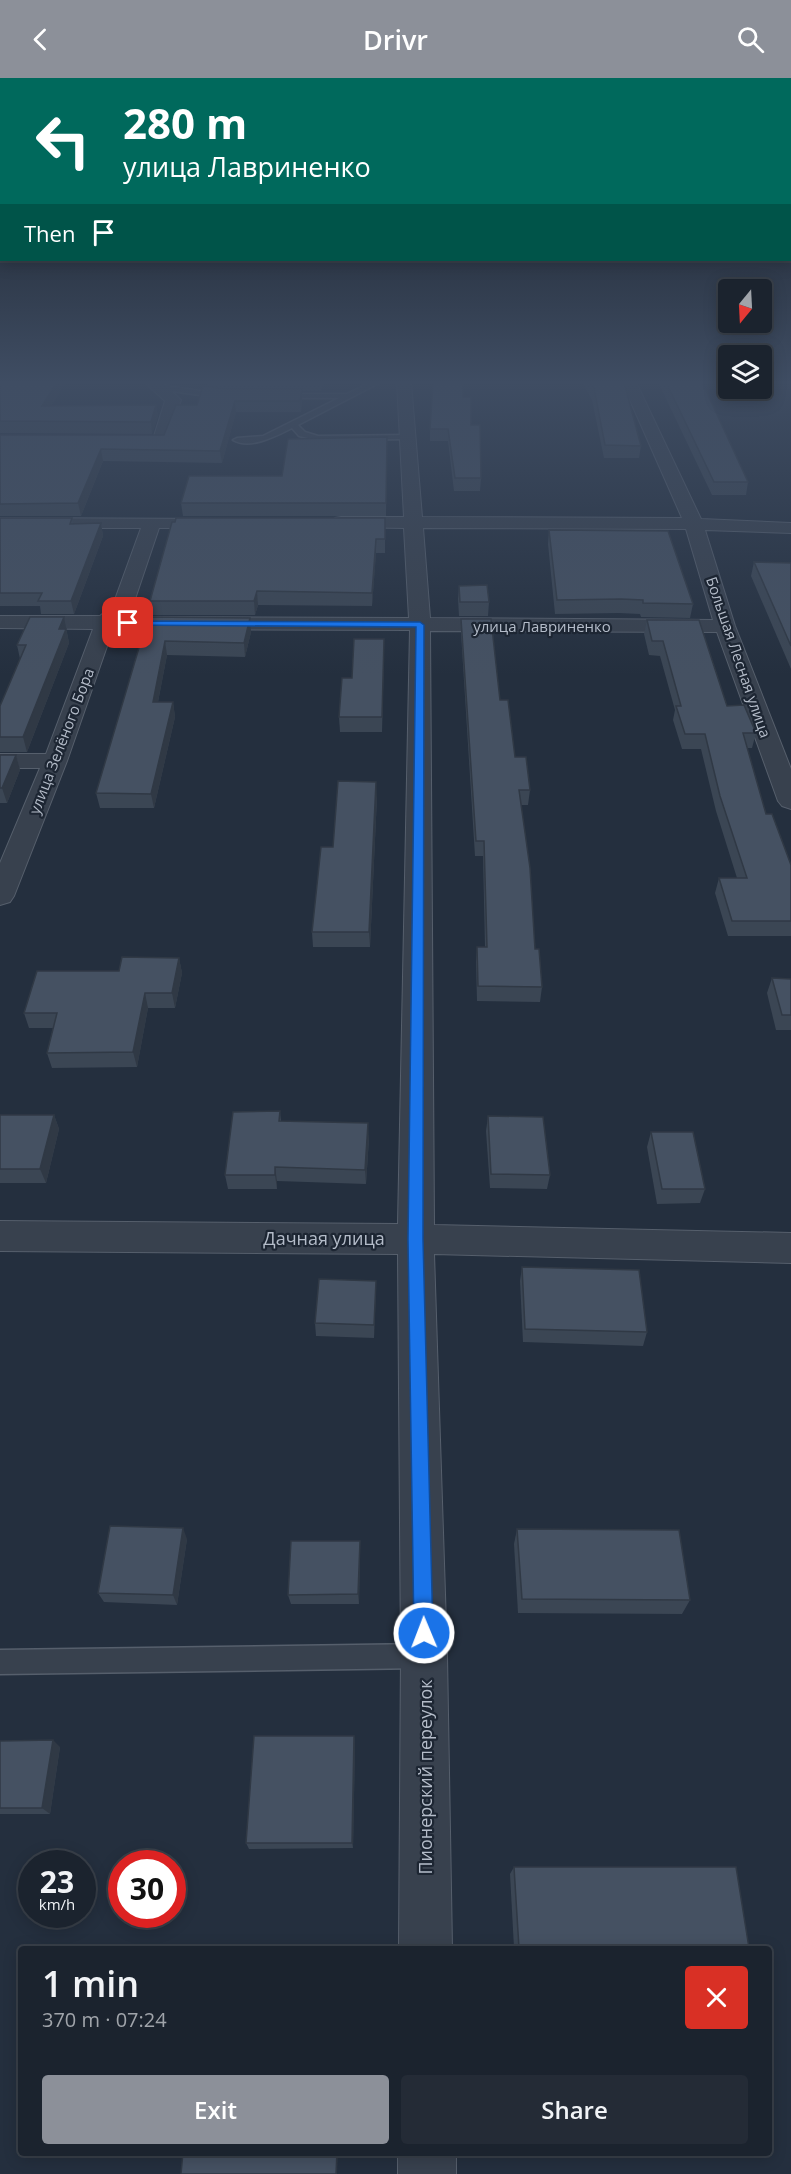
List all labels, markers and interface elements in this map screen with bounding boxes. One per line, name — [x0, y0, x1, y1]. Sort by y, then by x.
text: Drivr — [363, 21, 428, 58]
icon: back — [24, 23, 57, 56]
icon: search — [734, 23, 767, 56]
text: 280 m — [123, 94, 247, 151]
icon: left — [24, 102, 102, 180]
text: улица Лавриненко — [123, 148, 371, 185]
icon: arrive — [87, 216, 120, 249]
text: Then — [24, 218, 75, 248]
north arrow — [718, 279, 772, 333]
map controls — [718, 279, 772, 399]
button: layers — [718, 345, 772, 399]
street label: Большая Лесная улица — [702, 574, 776, 740]
pin — [102, 597, 153, 648]
icon: arrive — [111, 606, 144, 639]
street label: улица Лавриненко — [473, 616, 611, 636]
street label: улица Зелёного Бора — [24, 665, 98, 817]
street label: Дачная улица — [263, 1226, 385, 1250]
position arrow — [392, 1601, 456, 1665]
street label: Пионерский переулок — [413, 1679, 437, 1875]
speed limit sign: 30 — [108, 1850, 186, 1928]
text: 23 — [40, 1861, 74, 1902]
text: km/h — [39, 1894, 75, 1914]
text: 1 min — [42, 1959, 139, 2008]
button: close — [685, 1966, 748, 2029]
text: 370 m · 07:24 — [42, 2006, 167, 2033]
button: Exit — [42, 2075, 389, 2144]
button: Share — [401, 2075, 748, 2144]

